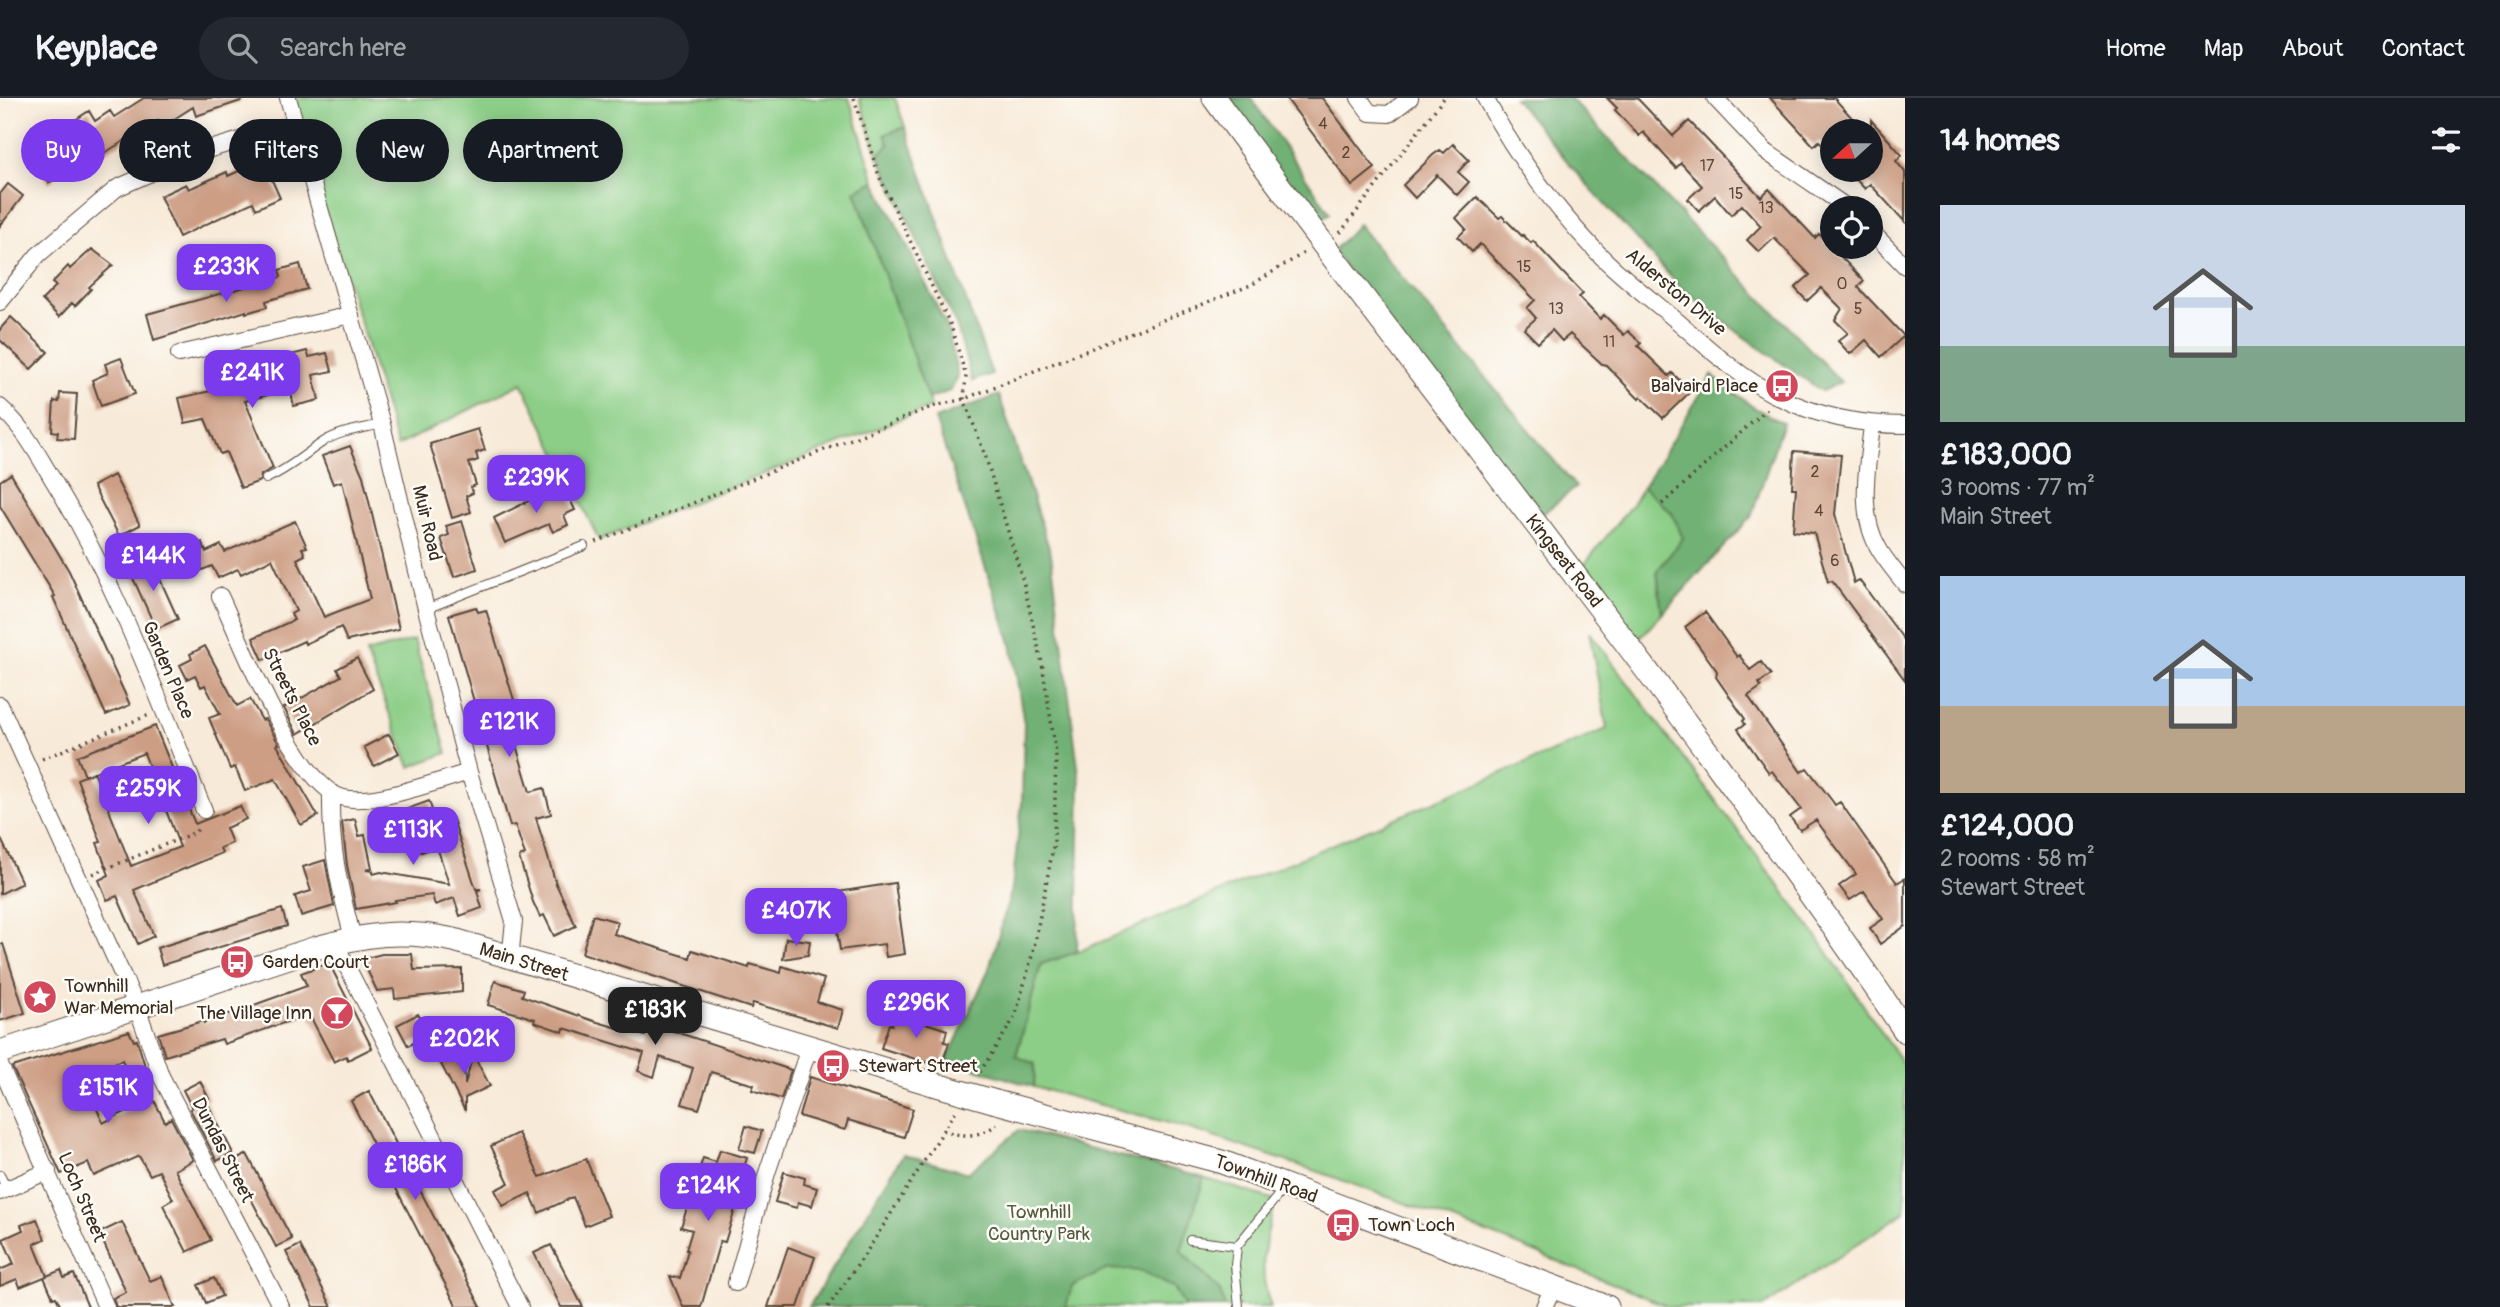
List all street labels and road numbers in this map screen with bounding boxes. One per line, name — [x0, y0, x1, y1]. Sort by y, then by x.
street label: Alderston Drive — [1621, 243, 1732, 341]
street label: Muir Road — [407, 483, 447, 563]
street label: Kingseat Road — [1520, 509, 1608, 613]
street label: Garden Place — [137, 617, 200, 723]
street label: Streets Place — [257, 644, 327, 751]
street label: Main Street — [476, 937, 572, 987]
street label: Dundas Street — [186, 1094, 260, 1207]
street label: Loch Street — [52, 1149, 112, 1246]
street label: Townhill Road — [1211, 1149, 1321, 1209]

